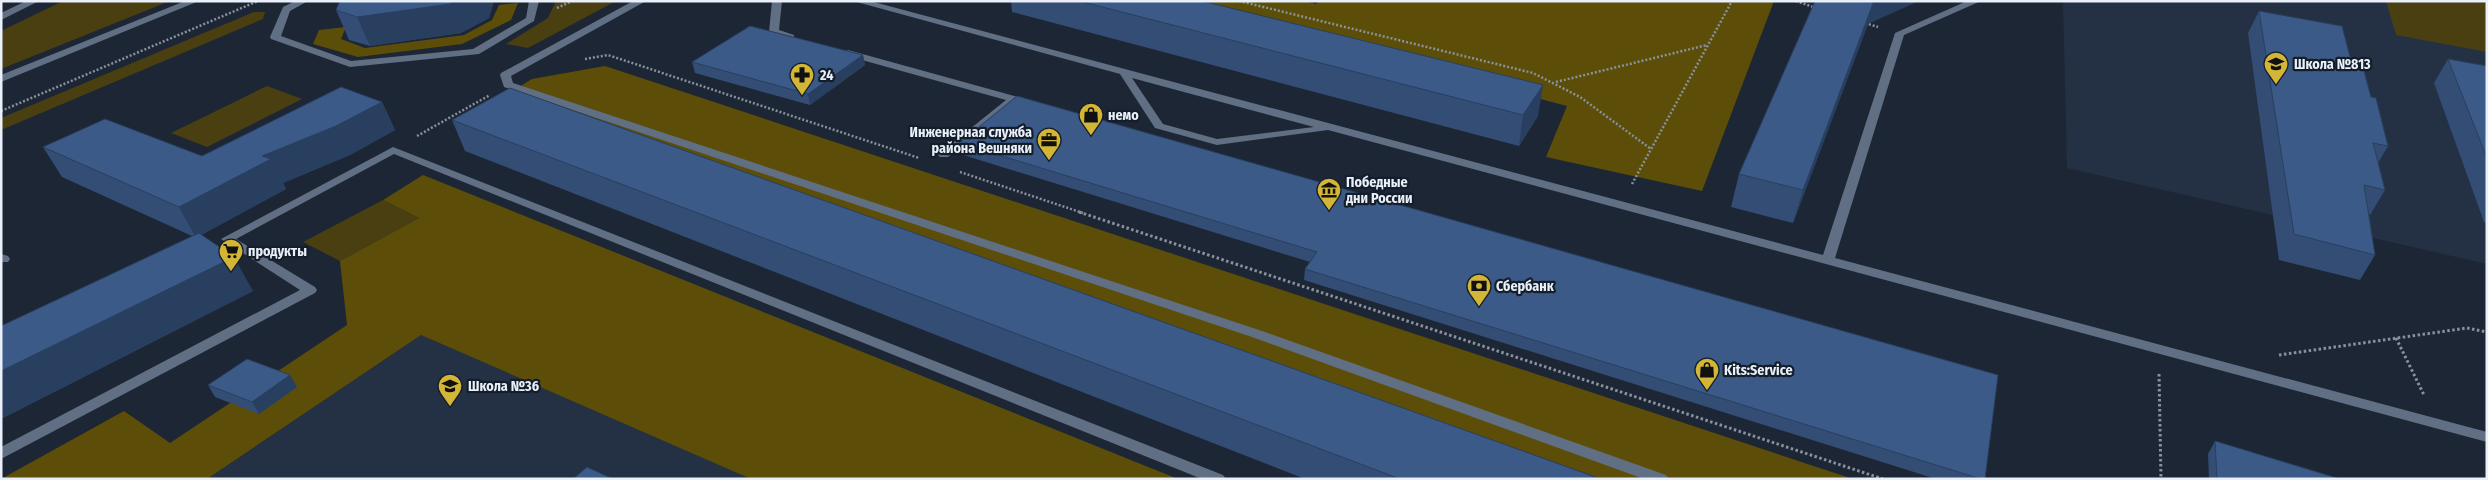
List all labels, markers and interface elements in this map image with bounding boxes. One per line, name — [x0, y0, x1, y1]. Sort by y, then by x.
school or university icon: Школа №813 — [2263, 51, 2289, 85]
place label: Школа №813 — [2294, 56, 2371, 73]
pharmacy icon: 24 — [789, 62, 815, 96]
place label: 24 — [819, 67, 833, 84]
shop icon: немо — [1078, 102, 1104, 136]
place label: немо — [1108, 107, 1139, 124]
place label: Инженерная служба района Вешняки — [910, 124, 1032, 157]
office icon: Инженерная служба района Вешняки — [1036, 127, 1062, 161]
place label: Победные дни России — [1345, 174, 1413, 207]
museum icon: Победные дни России — [1316, 177, 1342, 211]
supermarket icon: продукты — [218, 238, 244, 272]
place label: продукты — [248, 243, 307, 260]
bank icon: Сбербанк — [1466, 273, 1492, 307]
place label: Сбербанк — [1496, 278, 1555, 295]
shop icon: Kits:Service — [1694, 357, 1720, 391]
place label: Kits:Service — [1724, 362, 1793, 379]
school or university icon: Школа №36 — [437, 373, 463, 407]
place label: Школа №36 — [468, 378, 539, 395]

